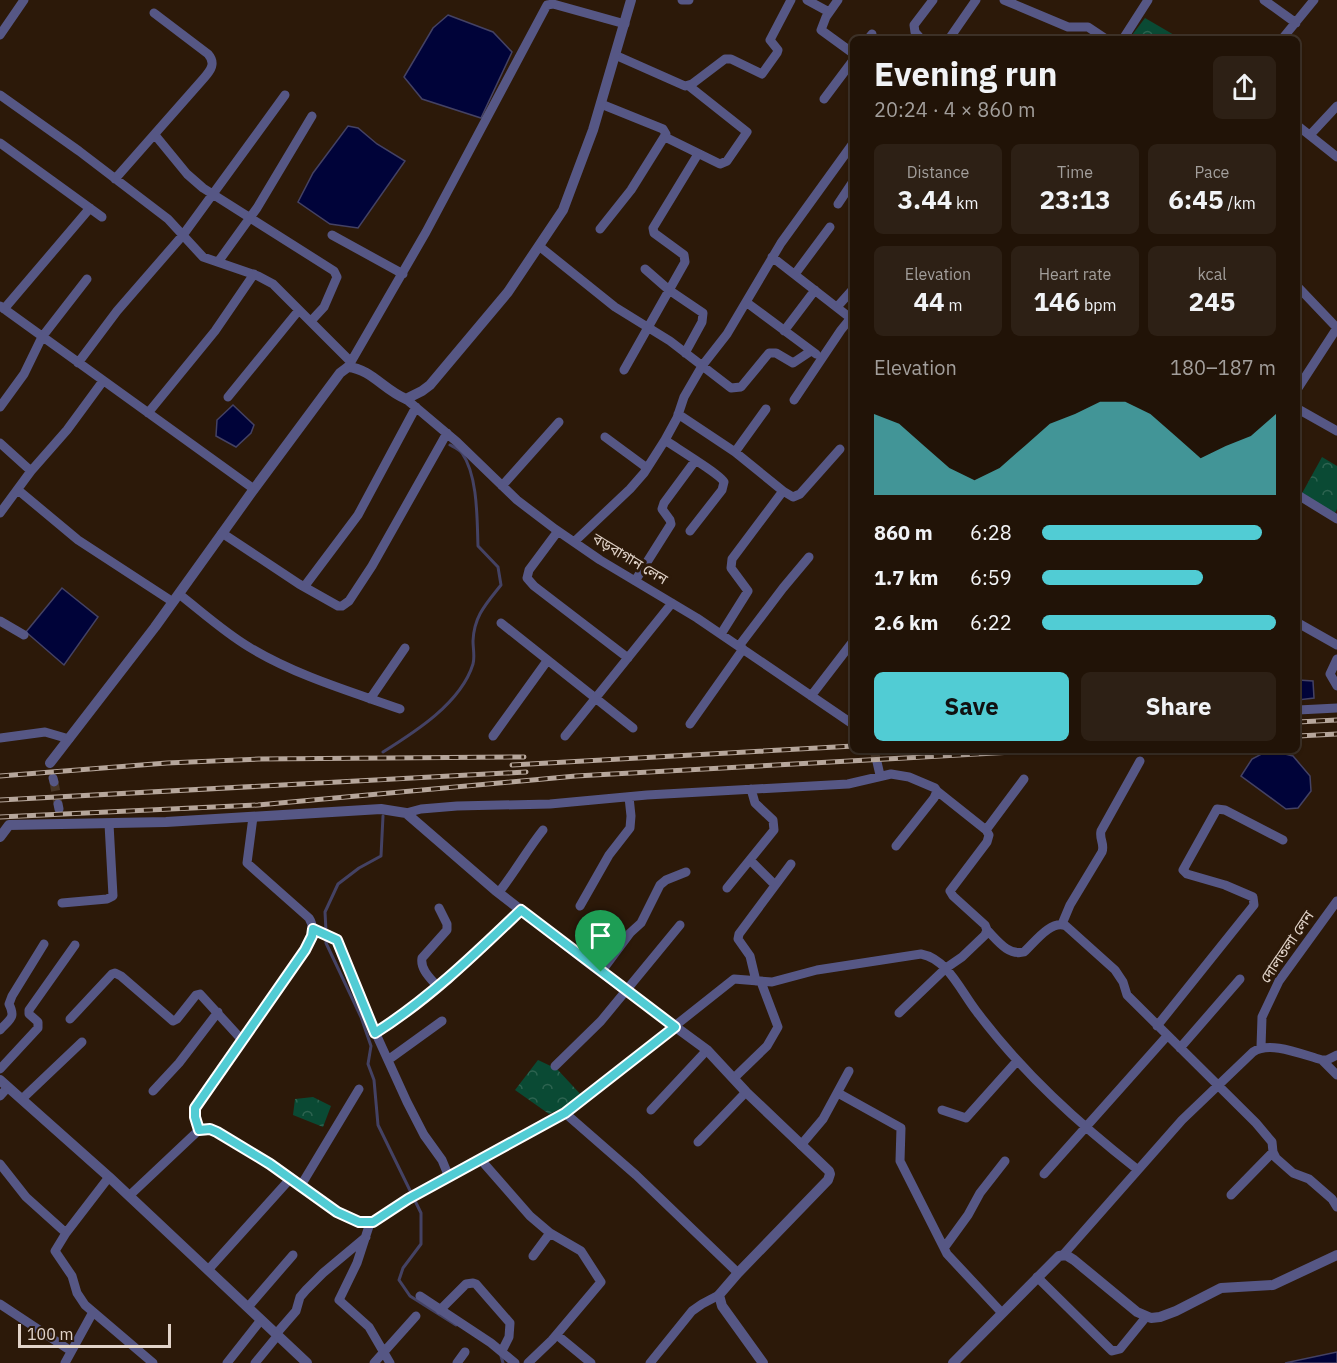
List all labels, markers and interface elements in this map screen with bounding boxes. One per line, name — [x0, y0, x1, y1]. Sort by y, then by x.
text: Evening run — [874, 52, 1058, 95]
button: share — [1213, 56, 1276, 119]
text: 20:24 · 4 × 860 m — [874, 96, 1035, 123]
text: Distance — [907, 162, 969, 182]
text: Time — [1057, 162, 1093, 182]
text: Pace — [1195, 162, 1229, 182]
text: 3.44 — [897, 182, 952, 216]
text: 23:13 — [1040, 182, 1110, 216]
text: 6:45 — [1168, 182, 1224, 216]
text: km — [952, 193, 979, 213]
text: /km — [1224, 193, 1256, 213]
text: Elevation — [905, 264, 971, 284]
text: Heart rate — [1039, 264, 1111, 284]
text: kcal — [1197, 264, 1227, 284]
text: 44 — [914, 284, 945, 318]
text: 146 — [1033, 284, 1080, 318]
text: 245 — [1189, 284, 1235, 318]
text: m — [945, 295, 962, 315]
text: bpm — [1080, 295, 1117, 315]
text: Elevation — [874, 354, 957, 381]
text: 180–187 m — [1170, 354, 1276, 381]
text: 860 m — [874, 519, 933, 546]
text: 6:28 — [970, 519, 1012, 546]
street label: বড়বাগান লেন — [588, 528, 672, 589]
text: 1.7 km — [874, 564, 938, 591]
text: 6:59 — [970, 564, 1012, 591]
text: 2.6 km — [874, 609, 938, 636]
text: 6:22 — [970, 609, 1012, 636]
button: Save — [874, 672, 1069, 741]
button: Share — [1081, 672, 1276, 741]
street label: দোলতলা লেন — [1255, 906, 1318, 987]
pin — [575, 910, 626, 972]
icon: arrive — [584, 919, 617, 952]
scale bar — [18, 1321, 171, 1348]
text: 100 m — [27, 1324, 74, 1344]

